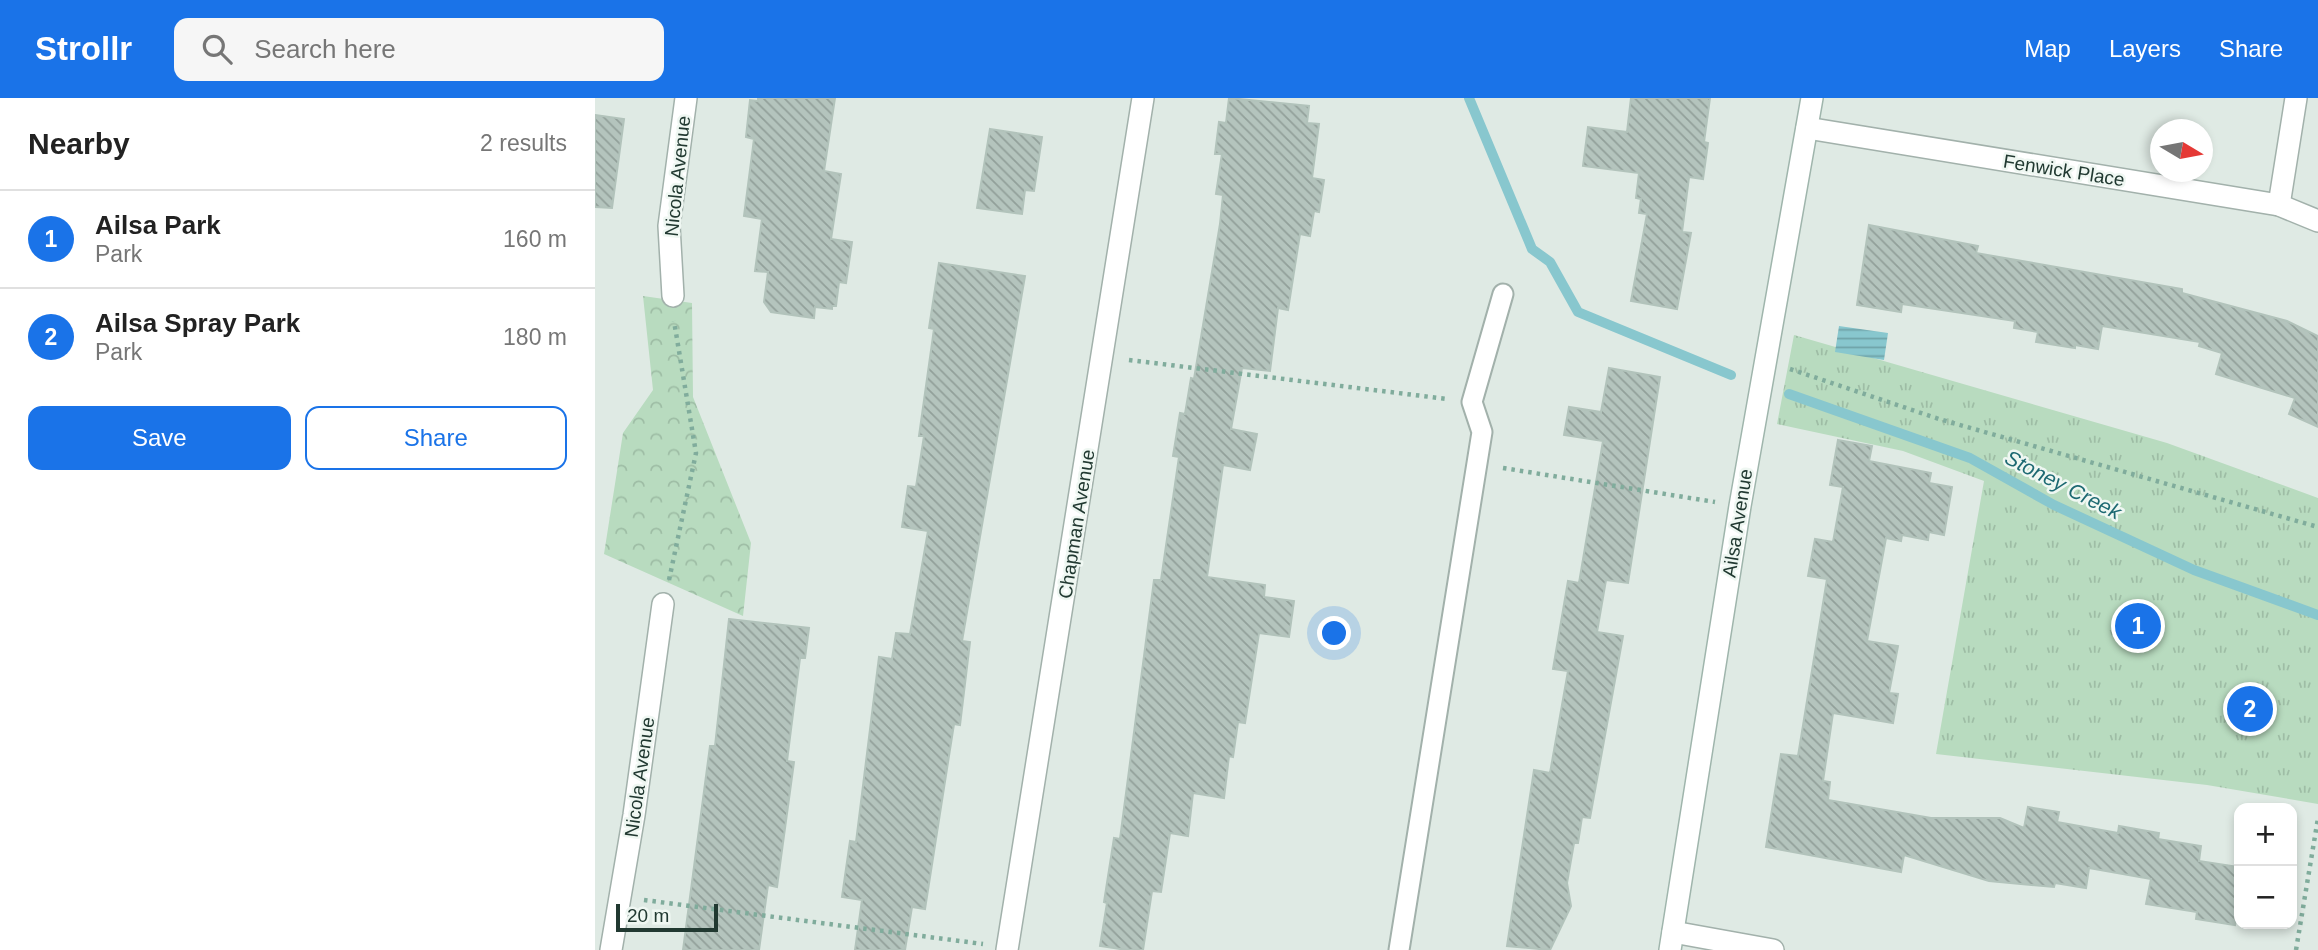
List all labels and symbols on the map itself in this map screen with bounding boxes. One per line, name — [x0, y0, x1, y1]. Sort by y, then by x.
street label: Nicola Avenue — [661, 115, 694, 237]
north arrow — [2150, 119, 2213, 182]
street label: Fenwick Place — [2002, 151, 2126, 190]
water label: Stoney Creek — [2001, 445, 2126, 524]
street label: Chapman Avenue — [1054, 448, 1099, 600]
street label: Ailsa Avenue — [1719, 467, 1756, 579]
pin: 1 — [2115, 600, 2161, 652]
your location — [1317, 616, 1351, 650]
pin: 2 — [2227, 683, 2273, 735]
street label: Nicola Avenue — [621, 716, 658, 839]
scale bar — [616, 901, 717, 933]

